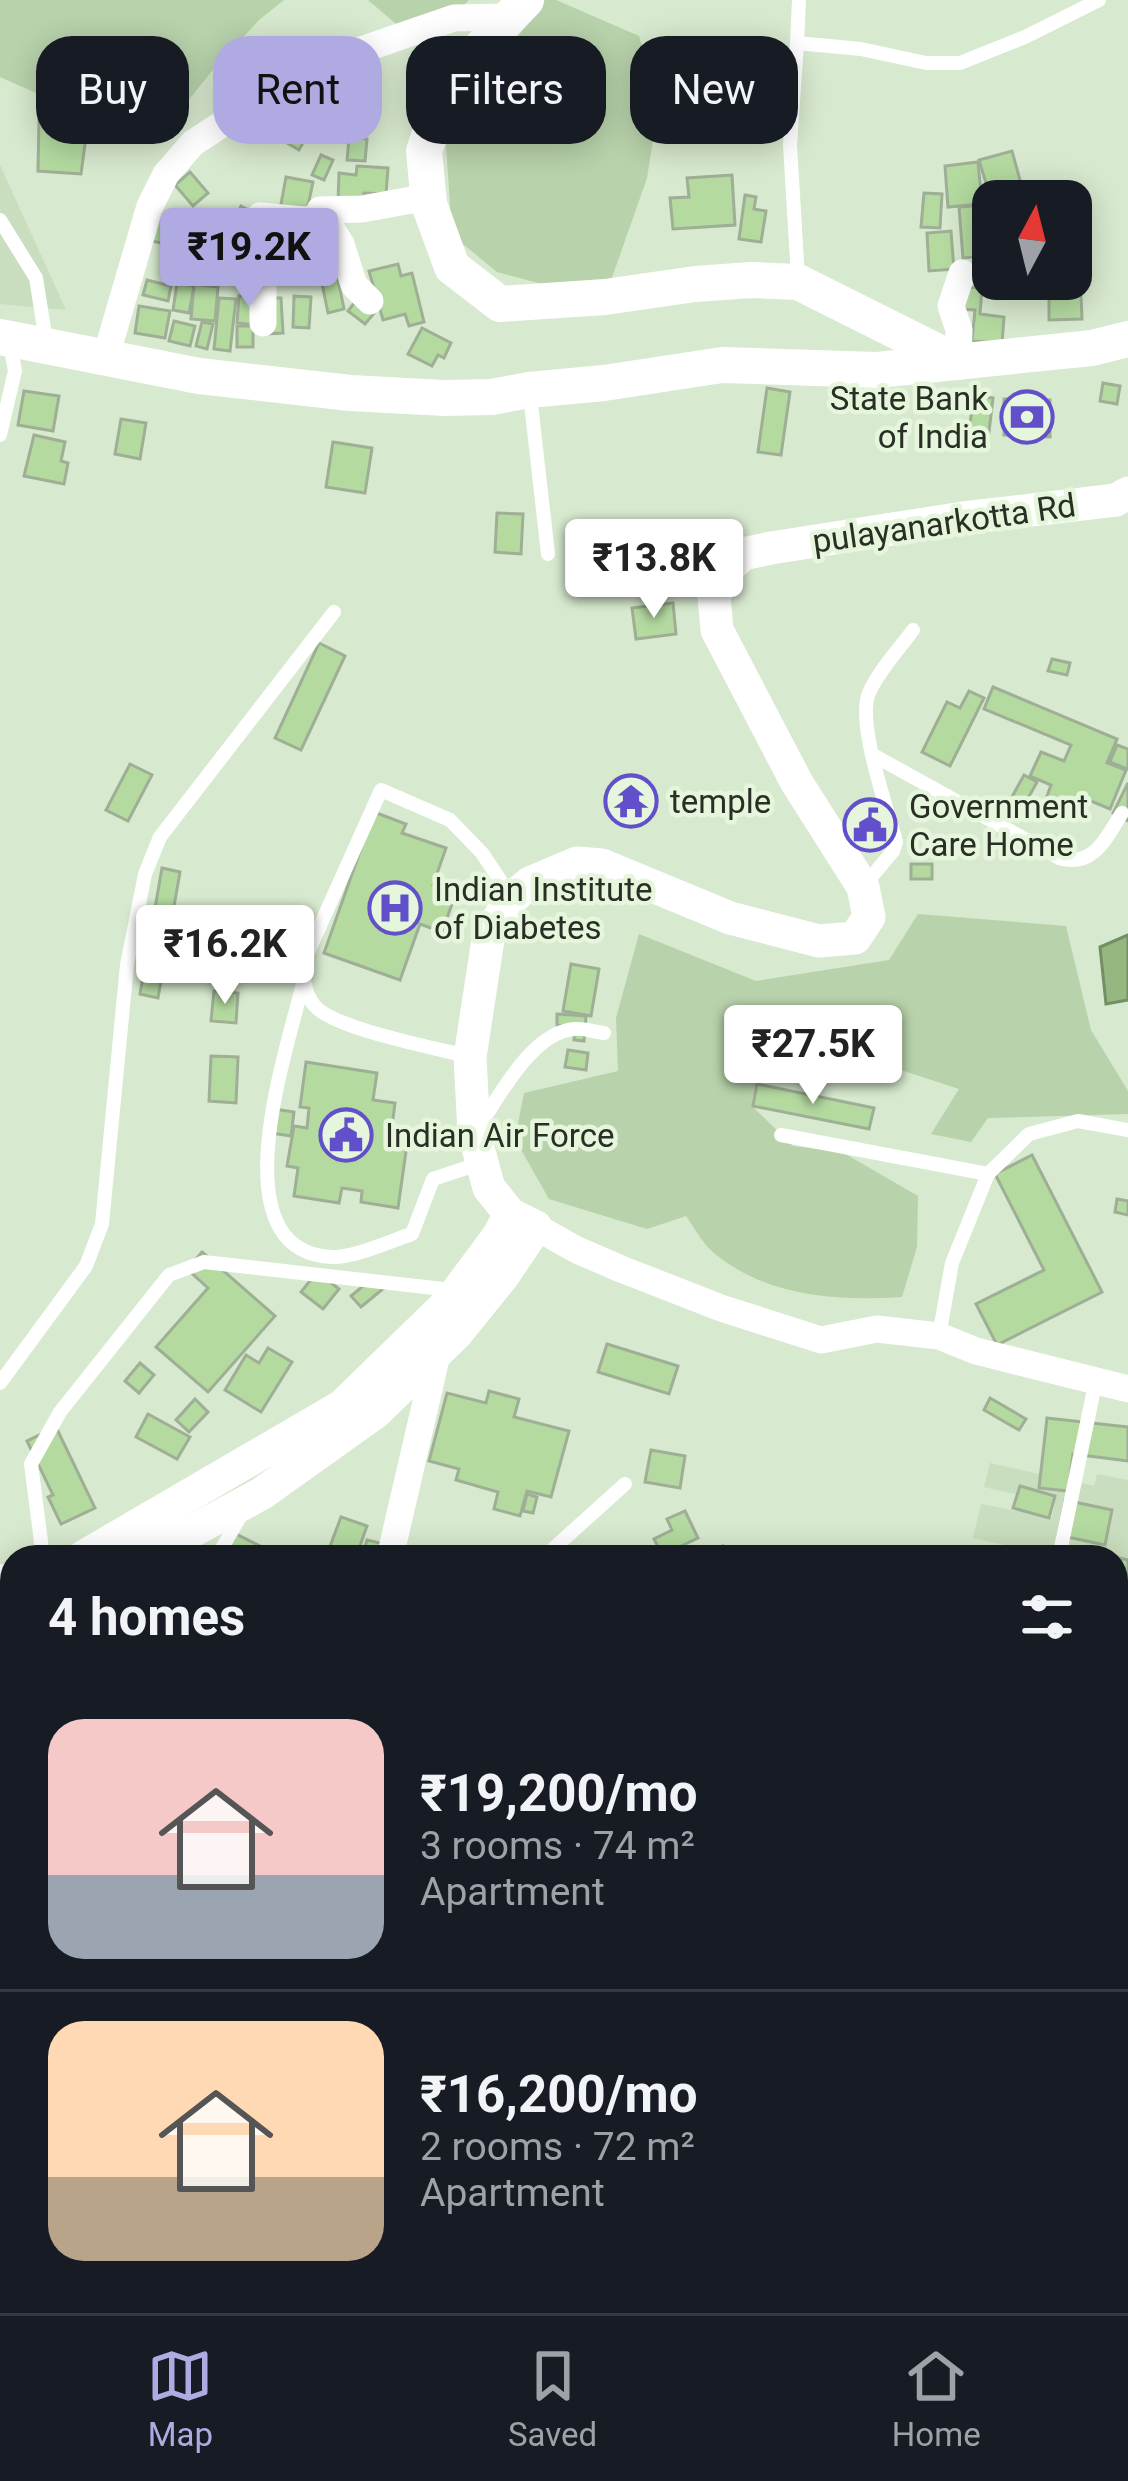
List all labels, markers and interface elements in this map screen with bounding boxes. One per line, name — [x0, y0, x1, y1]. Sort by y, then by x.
chip: Buy — [36, 36, 189, 144]
chip: Rent — [213, 36, 382, 144]
chip: Filters — [406, 36, 606, 144]
chip: New — [630, 36, 798, 144]
north arrow — [972, 180, 1092, 300]
map controls — [972, 180, 1092, 300]
pin: ₹19.2K — [151, 208, 347, 310]
text: ₹19.2K — [187, 224, 311, 270]
place label: State Bank of India — [830, 379, 988, 456]
bank icon: State Bank of India — [999, 389, 1055, 445]
street label: pulayanarkotta Rd — [810, 485, 1078, 561]
pin: ₹13.8K — [556, 519, 752, 621]
text: ₹13.8K — [592, 535, 716, 581]
temple icon: temple — [603, 773, 659, 829]
place label: temple — [670, 782, 771, 821]
place label: Government Care Home — [909, 787, 1088, 864]
public building icon: Government Care Home — [842, 797, 898, 853]
place label: Indian Institute of Diabetes — [434, 870, 653, 947]
hospital icon: Indian Institute of Diabetes — [367, 880, 423, 936]
pin: ₹16.2K — [127, 905, 323, 1007]
text: ₹16.2K — [163, 921, 287, 967]
pin: ₹27.5K — [715, 1005, 911, 1107]
text: ₹27.5K — [751, 1021, 875, 1067]
public building icon: Indian Air Force — [318, 1107, 374, 1163]
place label: Indian Air Force — [385, 1116, 615, 1155]
icon: filters — [1014, 1584, 1080, 1650]
text: 4 homes — [48, 1588, 245, 1647]
text: ₹19,200/mo — [420, 1764, 698, 1823]
icon: home — [144, 1767, 288, 1911]
text: 3 rooms · 74 m² — [420, 1823, 695, 1869]
text: Apartment — [420, 1869, 605, 1915]
text: ₹16,200/mo — [420, 2065, 698, 2124]
icon: home — [144, 2069, 288, 2213]
text: 2 rooms · 72 m² — [420, 2124, 695, 2170]
text: Apartment — [420, 2170, 605, 2216]
tab: Map — [147, 2343, 213, 2454]
tab: Saved — [508, 2343, 597, 2454]
tab: Home — [892, 2343, 981, 2454]

